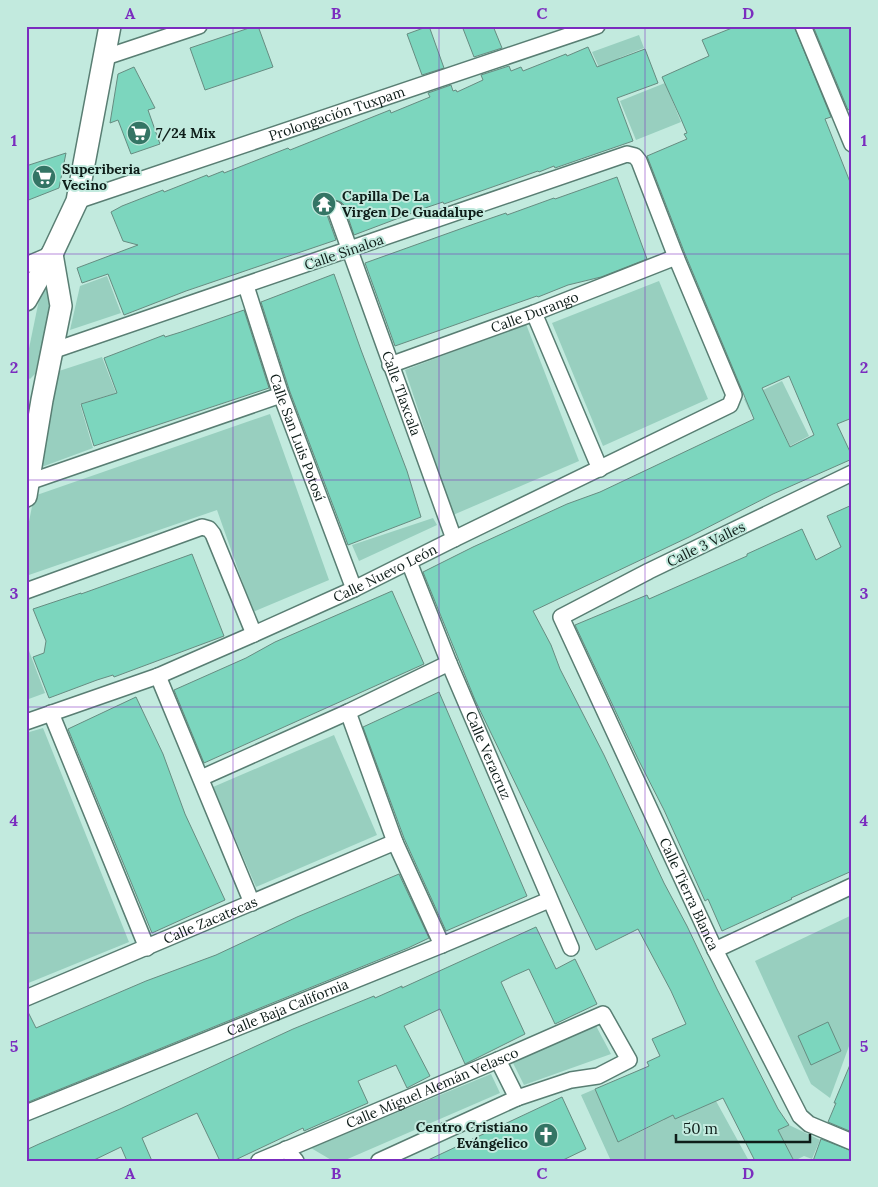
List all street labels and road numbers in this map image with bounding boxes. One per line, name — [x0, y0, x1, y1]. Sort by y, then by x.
street label: Prolongación Tuxpam — [266, 82, 408, 145]
street label: Calle Sinaloa — [302, 230, 386, 274]
street label: Calle Durango — [488, 287, 581, 337]
street label: Calle Tlaxcala — [378, 348, 425, 438]
street label: Calle San Luis Potosí — [266, 372, 329, 504]
street label: Calle 3 Valles — [664, 517, 748, 571]
street label: Calle Nuevo León — [330, 540, 440, 606]
street label: Calle Veracruz — [462, 708, 515, 802]
street label: Calle Tierra Blanca — [655, 835, 723, 953]
street label: Calle Zacatecas — [160, 892, 260, 948]
street label: Calle Baja California — [224, 975, 351, 1040]
street label: Calle Miguel Alemán Velasco — [343, 1043, 521, 1132]

